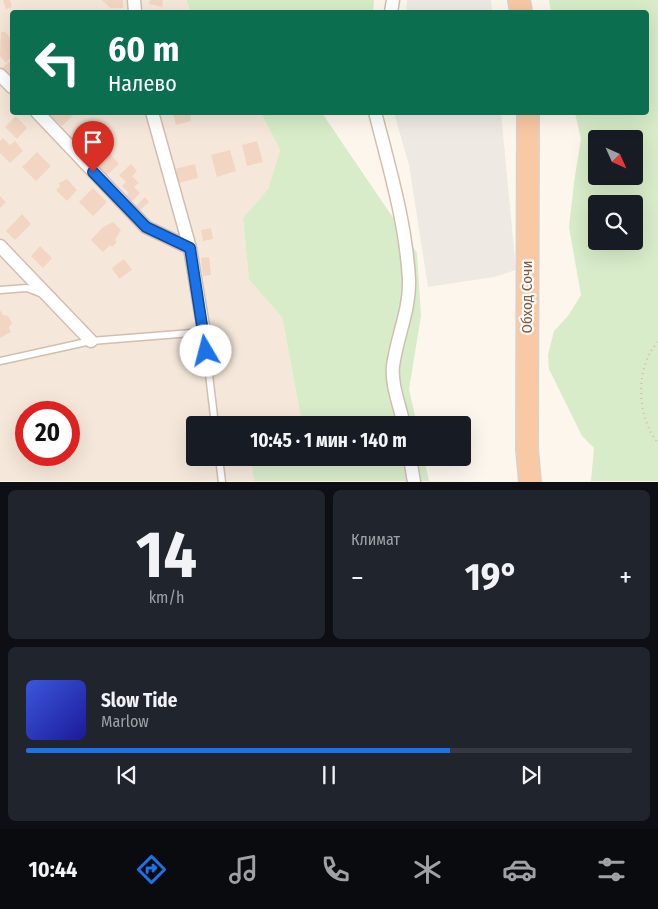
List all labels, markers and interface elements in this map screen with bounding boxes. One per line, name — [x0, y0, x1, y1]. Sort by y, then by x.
text: 60 m — [108, 28, 179, 70]
icon: left — [25, 30, 90, 95]
text: Налево — [108, 70, 177, 97]
pin — [72, 121, 114, 172]
icon: arrive — [79, 128, 107, 156]
north arrow — [588, 130, 642, 185]
map controls — [588, 130, 643, 250]
button: search — [588, 195, 643, 250]
street label: Обход Сочи — [518, 260, 536, 334]
position arrow — [179, 324, 231, 376]
speed limit sign: 20 — [15, 401, 80, 466]
text: 10:45 · 1 мин · 140 m — [250, 429, 407, 452]
text: 14 — [136, 516, 197, 594]
text: Климат — [351, 530, 400, 549]
text: 19° — [465, 554, 518, 600]
text: − — [351, 561, 364, 594]
text: + — [619, 561, 632, 594]
text: km/h — [149, 588, 184, 607]
text: Slow Tide — [101, 689, 177, 712]
text: Marlow — [101, 712, 149, 731]
icon: previous — [113, 761, 141, 789]
icon: pause — [315, 761, 343, 789]
icon: next — [517, 761, 545, 789]
icon: directions — [134, 852, 169, 887]
icon: music — [226, 852, 261, 887]
icon: phone — [318, 852, 353, 887]
icon: climate — [410, 852, 445, 887]
icon: car — [502, 852, 537, 887]
icon: filters — [594, 852, 629, 887]
text: 10:44 — [29, 856, 77, 883]

